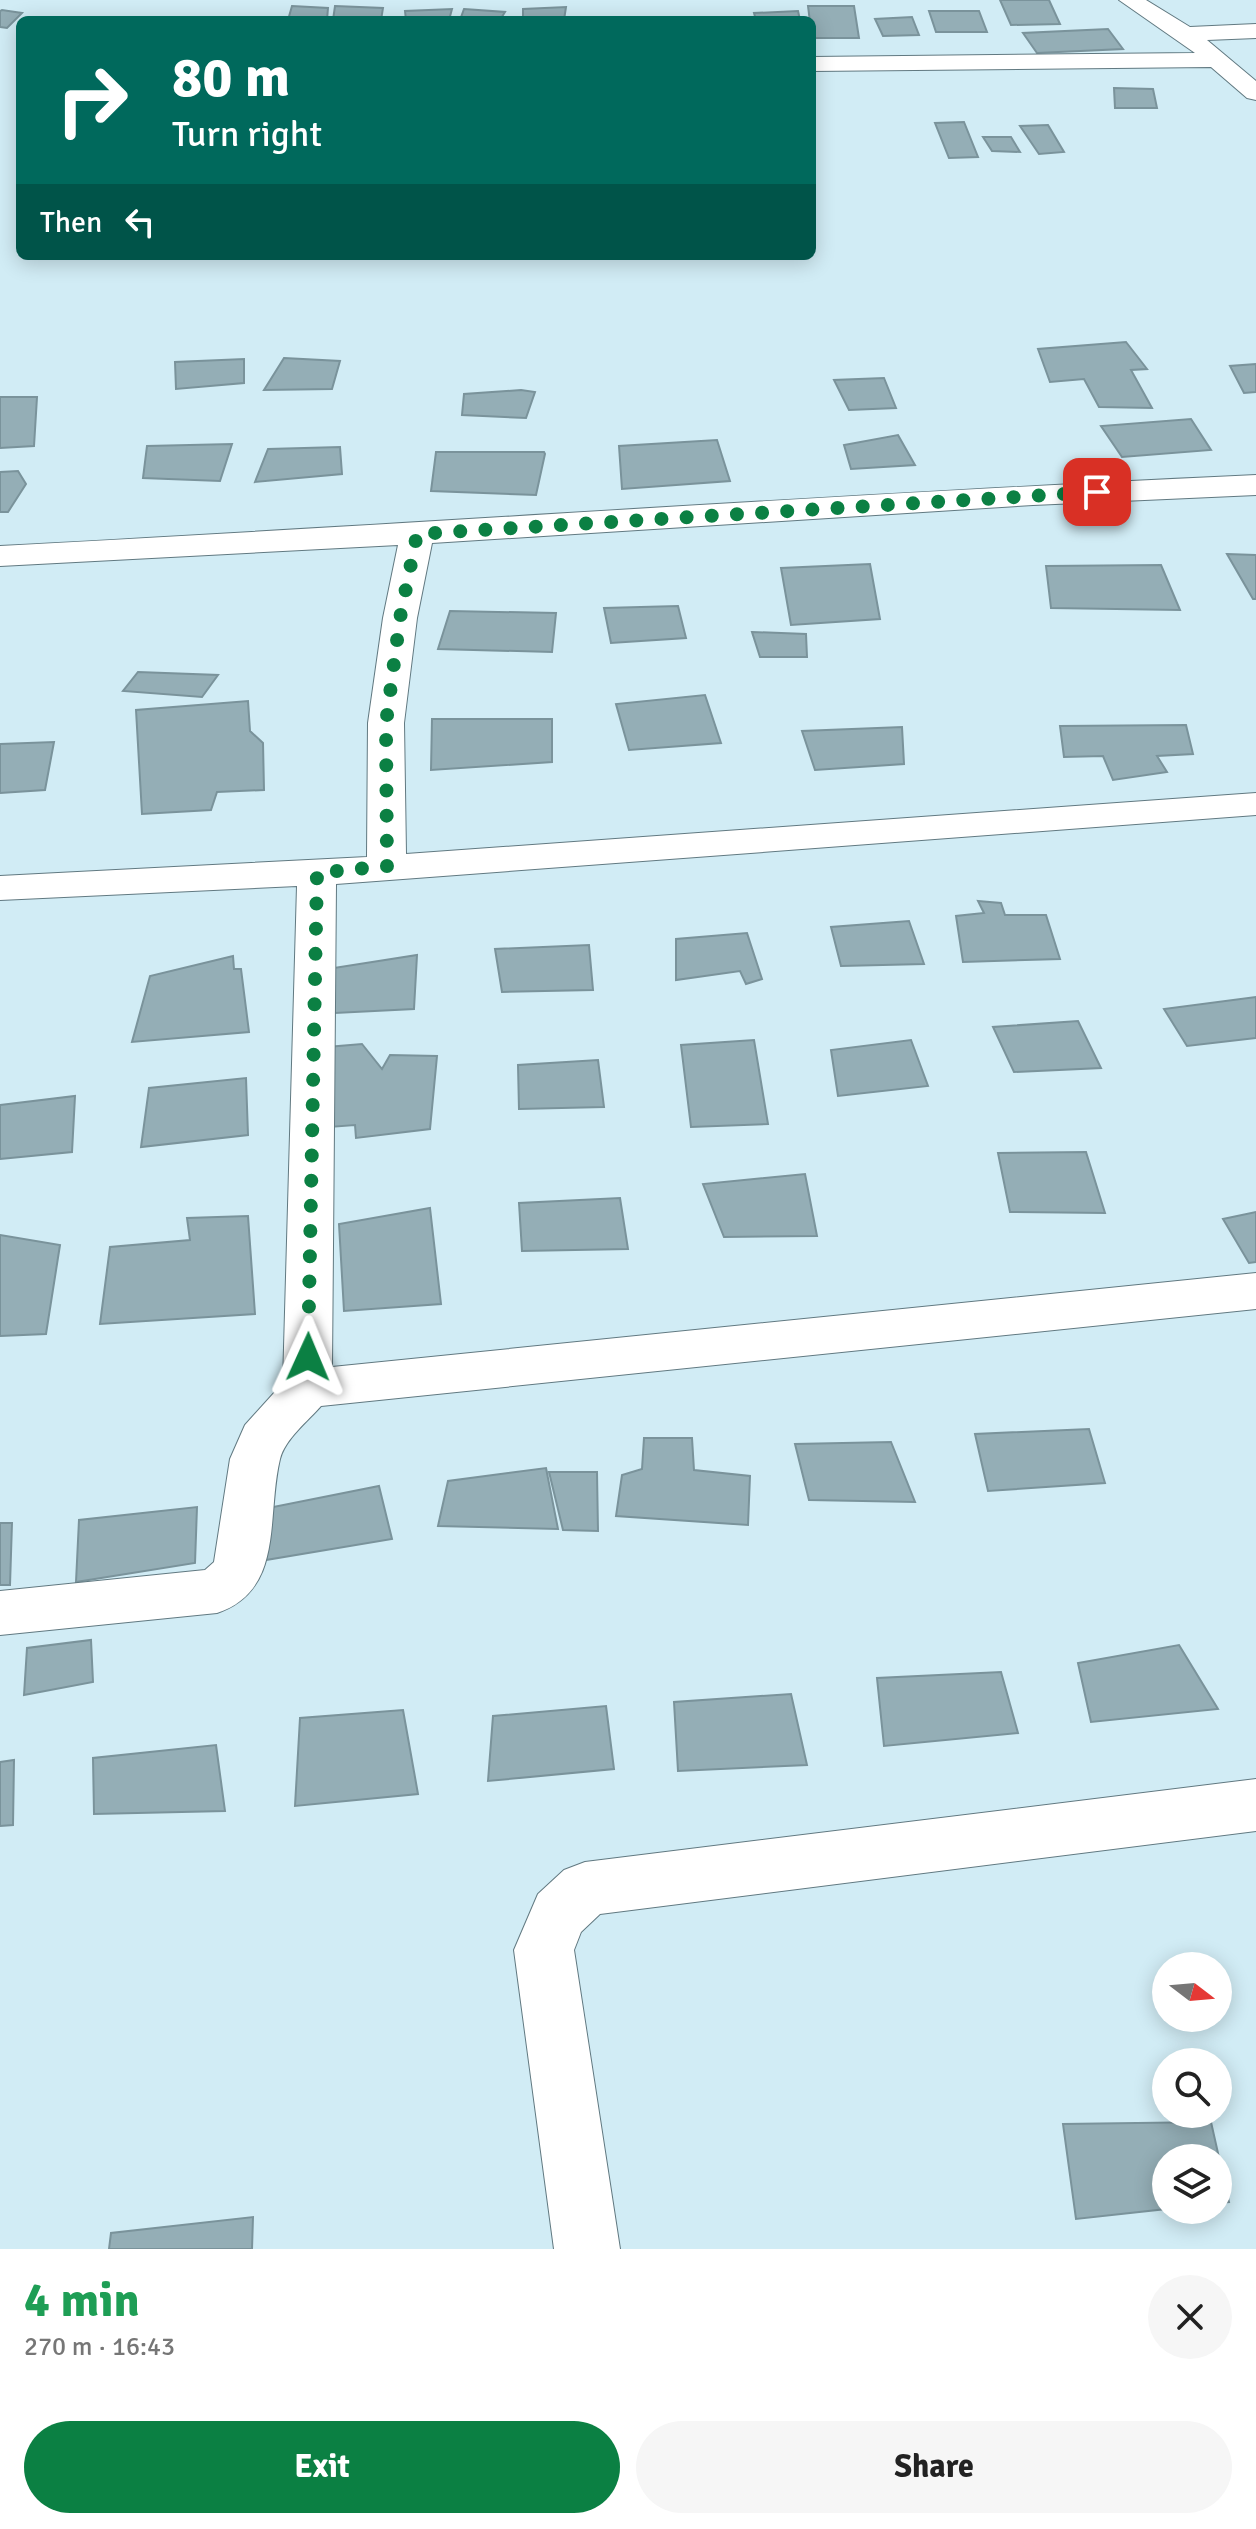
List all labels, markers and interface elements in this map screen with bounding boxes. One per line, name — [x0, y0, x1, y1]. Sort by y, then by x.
text: 80 m — [172, 43, 290, 112]
icon: right — [40, 48, 144, 152]
text: Turn right — [172, 112, 322, 157]
icon: left — [118, 200, 162, 244]
text: Then — [40, 204, 102, 241]
pin — [1063, 458, 1131, 526]
icon: arrive — [1075, 470, 1119, 514]
position arrow — [266, 1315, 350, 1399]
north arrow — [1152, 1952, 1232, 2032]
map controls — [1152, 1952, 1232, 2224]
button: search — [1152, 2048, 1232, 2128]
button: layers — [1152, 2144, 1232, 2224]
text: 4 min — [24, 2271, 140, 2330]
button: close — [1148, 2275, 1232, 2359]
text: 270 m · 16:43 — [24, 2331, 175, 2363]
button: Exit — [24, 2421, 620, 2513]
button: Share — [636, 2421, 1232, 2513]

